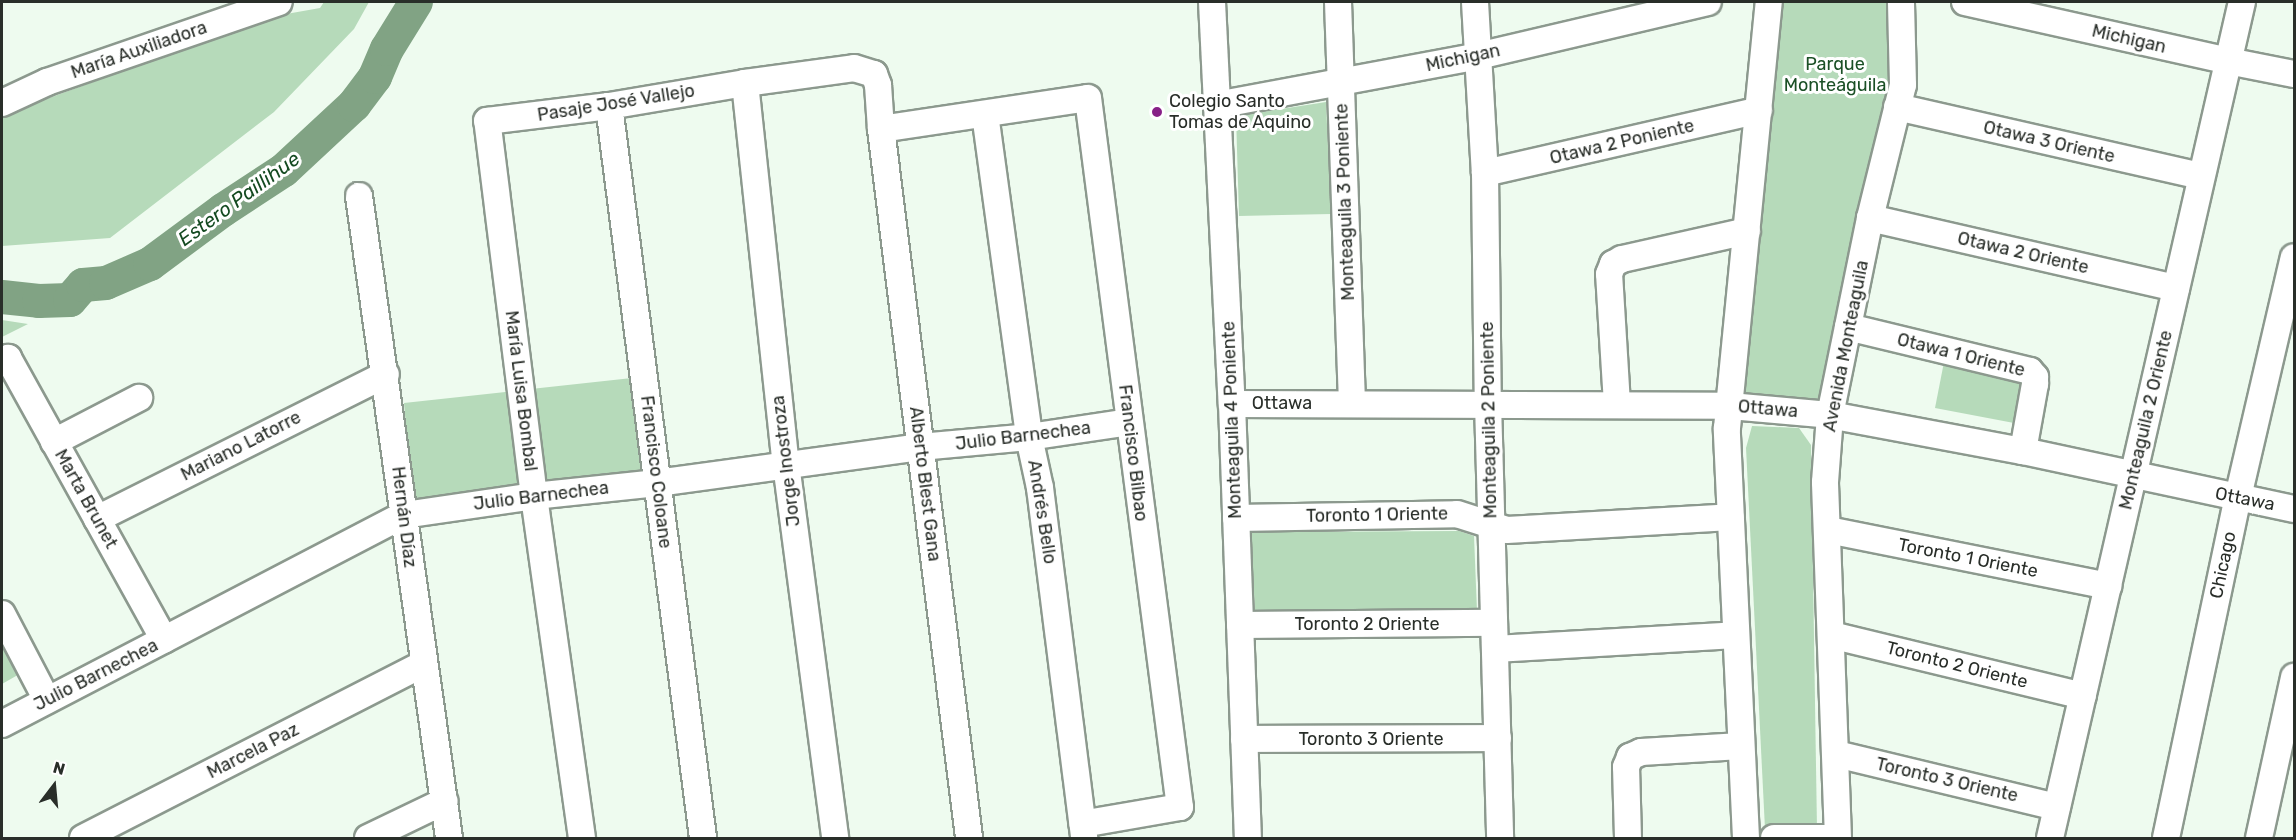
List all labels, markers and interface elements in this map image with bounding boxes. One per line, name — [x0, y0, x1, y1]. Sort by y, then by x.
street label: María Auxiliadora — [68, 17, 210, 83]
street label: Michigan — [2090, 20, 2168, 58]
street label: Michigan — [1424, 40, 1502, 76]
park label: Parque Monteáguila — [1784, 54, 1886, 97]
street label: Pasaje José Vallejo — [536, 80, 696, 126]
place label: Colegio Santo Tomas de Aquino — [1169, 91, 1312, 134]
street label: Monteaguila 3 Poniente — [1331, 103, 1359, 301]
marker: Colegio Santo Tomas de Aquino — [1150, 105, 1164, 119]
street label: Otawa 2 Poniente — [1548, 115, 1696, 169]
street label: Otawa 3 Oriente — [1981, 116, 2117, 168]
water label: Estero Paillihue — [173, 147, 305, 251]
street label: Otawa 2 Oriente — [1955, 227, 2091, 279]
street label: Avenida Monteaguila — [1819, 258, 1873, 434]
street label: María Luisa Bombal — [500, 309, 542, 473]
street label: Monteaguila 4 Poniente — [1218, 321, 1246, 519]
street label: Monteaguila 2 Poniente — [1476, 321, 1502, 519]
street label: Monteaguila 2 Oriente — [2115, 328, 2177, 512]
street label: Otawa 1 Oriente — [1895, 329, 2027, 381]
street label: Francisco Bilbao — [1114, 383, 1152, 523]
street label: Ottawa — [1252, 392, 1312, 414]
street label: Francisco Coloane — [636, 394, 676, 550]
street label: Jorge Inostroza — [767, 394, 805, 528]
street label: Ottawa — [1737, 396, 1799, 422]
street label: Alberto Blest Gana — [905, 405, 945, 563]
street label: Mariano Latorre — [177, 406, 305, 486]
street label: Julio Barnechea — [954, 417, 1092, 455]
street label: Marta Brunet — [50, 446, 122, 552]
street label: Andrés Bello — [1023, 458, 1061, 566]
street label: Hernán Díaz — [387, 465, 421, 569]
street label: Julio Barnechea — [472, 477, 610, 515]
street label: Ottawa — [2213, 483, 2277, 515]
street label: Toronto 1 Oriente — [1306, 503, 1448, 527]
street label: Chicago — [2205, 529, 2241, 601]
street label: Toronto 1 Oriente — [1896, 534, 2040, 582]
street label: Toronto 2 Oriente — [1295, 613, 1439, 635]
street label: Julio Barnechea — [30, 634, 162, 716]
street label: Toronto 2 Oriente — [1884, 637, 2030, 693]
street label: Marcela Paz — [203, 719, 303, 783]
street label: Toronto 3 Oriente — [1298, 728, 1444, 750]
street label: Toronto 3 Oriente — [1874, 753, 2020, 807]
north arrow — [24, 756, 84, 816]
text: N — [51, 757, 67, 779]

